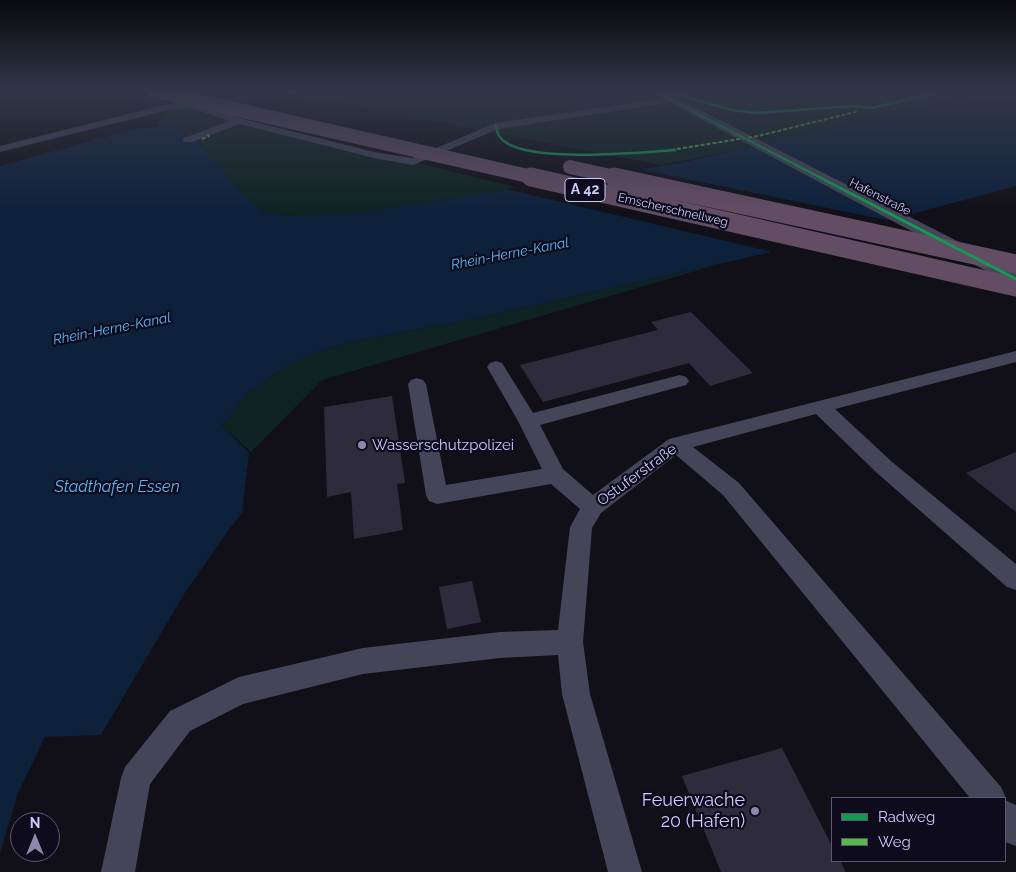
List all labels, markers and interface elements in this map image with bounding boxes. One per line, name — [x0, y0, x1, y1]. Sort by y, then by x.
street label: Hafenstraße — [847, 175, 913, 219]
road number: A 42 — [565, 178, 605, 202]
street label: Emscherschnellweg — [616, 190, 730, 230]
water label: Rhein-Herne-Kanal — [449, 234, 571, 274]
water label: Rhein-Herne-Kanal — [51, 309, 173, 349]
place label: Wasserschutzpolizei — [372, 436, 514, 454]
marker: Wasserschutzpolizei — [356, 439, 368, 451]
street label: Ostuferstraße — [594, 440, 680, 510]
water label: Stadthafen Essen — [54, 477, 180, 497]
place label: Feuerwache 20 (Hafen) — [642, 790, 745, 832]
legend — [831, 797, 1006, 862]
marker: Feuerwache 20 (Hafen) — [749, 805, 761, 817]
text: Radweg — [878, 808, 935, 826]
north arrow — [10, 812, 60, 862]
text: N — [30, 815, 40, 831]
text: Weg — [878, 833, 911, 851]

